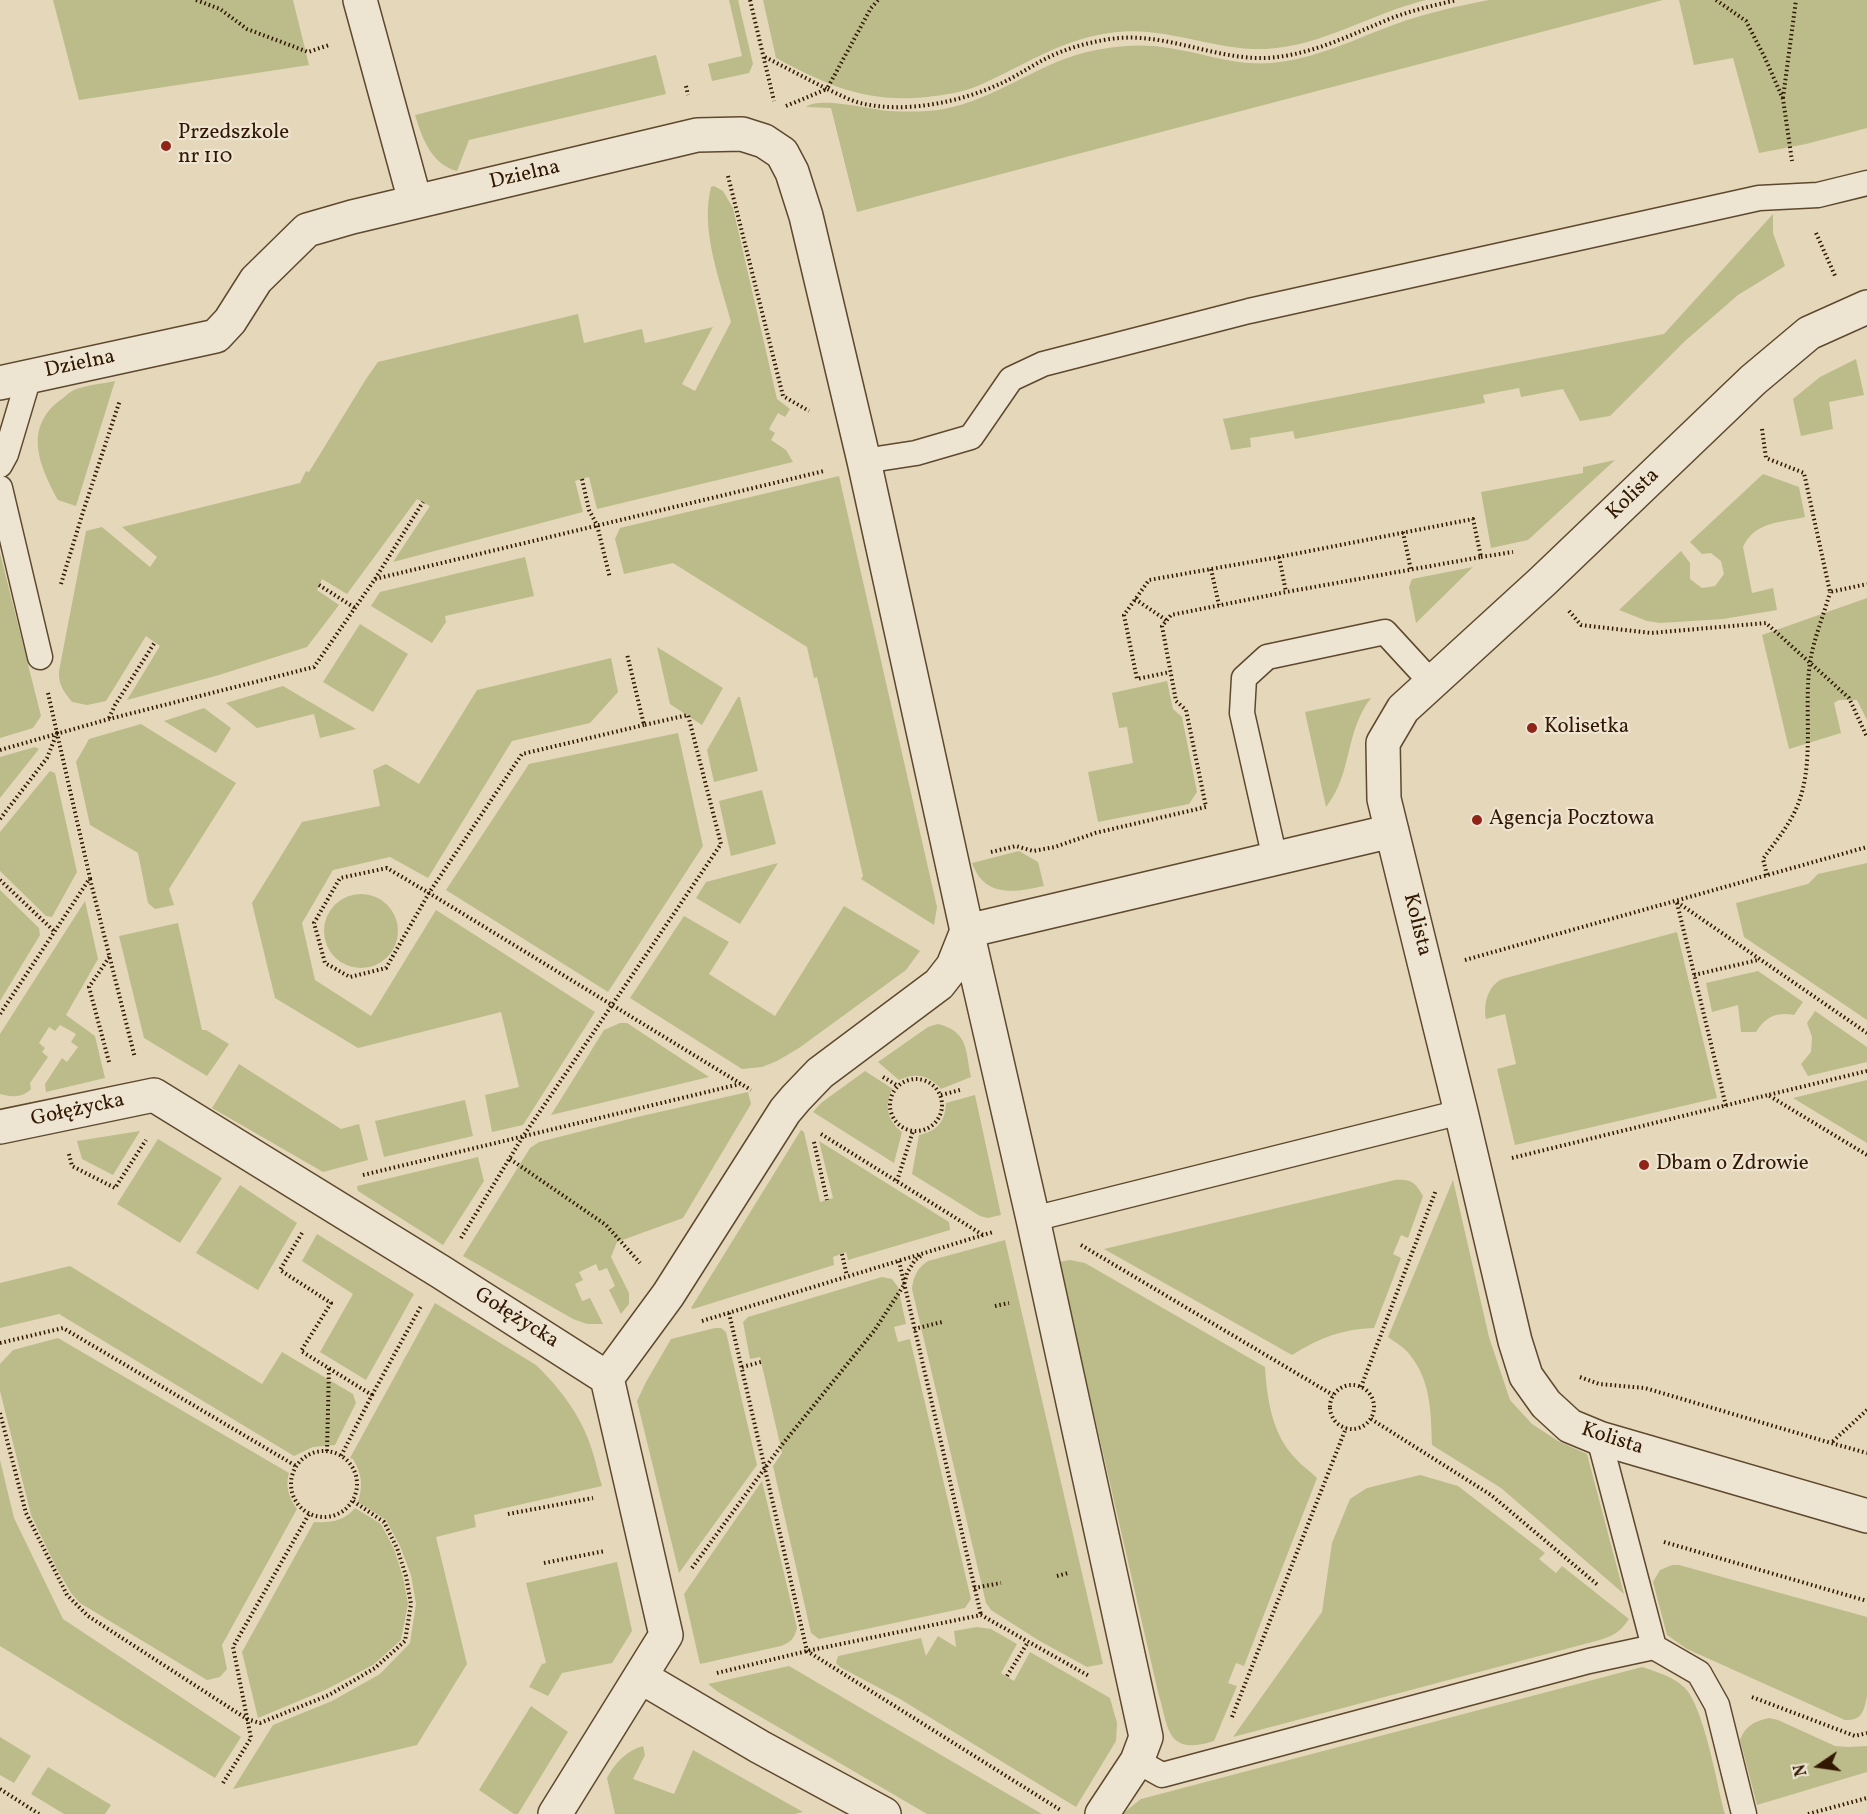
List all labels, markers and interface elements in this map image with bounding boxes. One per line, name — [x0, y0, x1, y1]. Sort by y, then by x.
place label: Przedszkole nr 110 — [178, 121, 289, 171]
marker: Przedszkole nr 110 — [159, 139, 173, 153]
street label: Dzielna — [487, 156, 563, 196]
street label: Dzielna — [42, 345, 118, 385]
street label: Kolista — [1602, 464, 1666, 526]
place label: Kolisetka — [1544, 715, 1629, 741]
marker: Kolisetka — [1525, 721, 1539, 735]
place label: Agencja Pocztowa — [1489, 807, 1655, 833]
marker: Agencja Pocztowa — [1470, 813, 1484, 827]
street label: Kolista — [1396, 891, 1436, 959]
street label: Gołężycka — [29, 1089, 127, 1133]
place label: Dbam o Zdrowie — [1656, 1152, 1809, 1178]
marker: Dbam o Zdrowie — [1637, 1158, 1651, 1172]
street label: Gołężycka — [469, 1283, 563, 1355]
street label: Kolista — [1578, 1418, 1646, 1462]
north arrow — [1789, 1736, 1849, 1796]
text: N — [1789, 1762, 1813, 1778]

